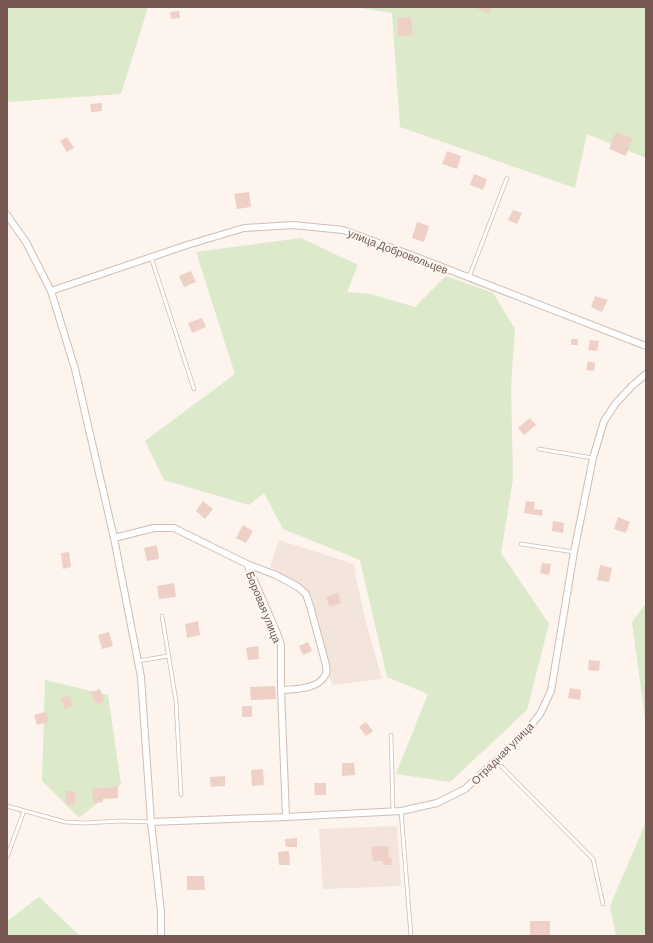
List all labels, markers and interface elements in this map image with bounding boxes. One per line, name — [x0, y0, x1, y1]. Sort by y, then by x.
street label: улица Добровольцев — [346, 226, 450, 276]
street label: Боровая улица — [244, 569, 285, 645]
street label: Отрадная улица — [468, 718, 537, 787]

